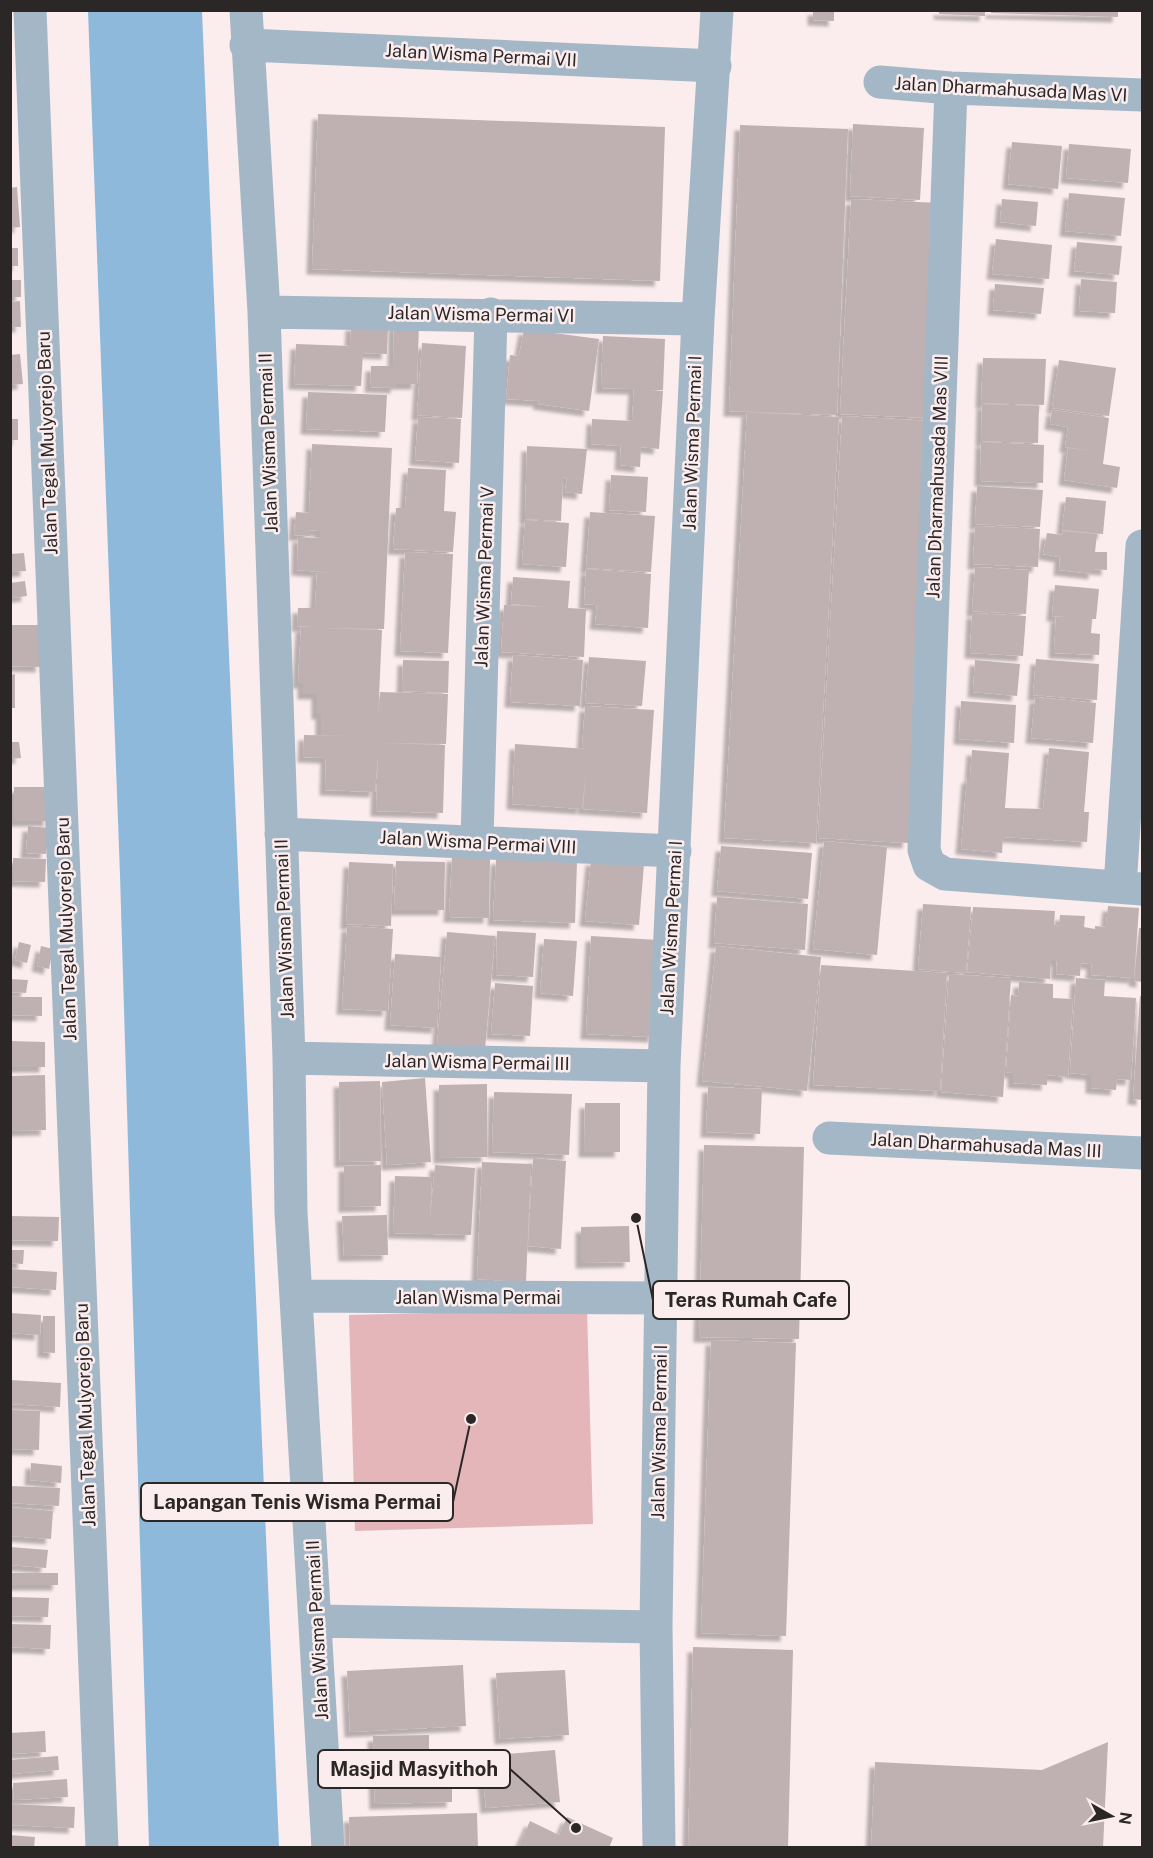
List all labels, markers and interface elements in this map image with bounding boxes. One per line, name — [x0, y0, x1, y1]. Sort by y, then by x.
street label: Jalan Wisma Permai VII — [385, 39, 577, 71]
street label: Jalan Dharmahusada Mas VI — [894, 72, 1128, 106]
street label: Jalan Wisma Permai VI — [387, 302, 575, 326]
street label: Jalan Tegal Mulyorejo Baru — [33, 331, 61, 555]
street label: Jalan Wisma Permai II — [254, 353, 282, 533]
street label: Jalan Wisma Permai I — [678, 355, 706, 531]
street label: Jalan Dharmahusada Mas VIII — [922, 355, 952, 599]
street label: Jalan Wisma Permai V — [470, 486, 498, 668]
street label: Jalan Tegal Mulyorejo Baru — [52, 817, 80, 1041]
street label: Jalan Wisma Permai VIII — [379, 826, 577, 858]
street label: Jalan Wisma Permai II — [270, 839, 298, 1019]
street label: Jalan Wisma Permai I — [656, 840, 686, 1016]
street label: Jalan Wisma Permai III — [384, 1050, 570, 1074]
street label: Jalan Dharmahusada Mas III — [870, 1128, 1102, 1162]
callout: Teras Rumah Cafe — [653, 1281, 849, 1319]
street label: Jalan Wisma Permai — [395, 1287, 561, 1308]
text: Teras Rumah Cafe — [665, 1288, 837, 1312]
street label: Jalan Tegal Mulyorejo Baru — [71, 1303, 99, 1527]
street label: Jalan Wisma Permai I — [647, 1344, 671, 1520]
callout: Lapangan Tenis Wisma Permai — [141, 1483, 453, 1521]
text: Lapangan Tenis Wisma Permai — [153, 1490, 441, 1514]
street label: Jalan Wisma Permai II — [302, 1539, 332, 1721]
callout: Masjid Masyithoh — [318, 1750, 510, 1788]
text: Masjid Masyithoh — [330, 1757, 498, 1781]
north arrow — [1081, 1786, 1141, 1846]
text: N — [1115, 1811, 1136, 1826]

